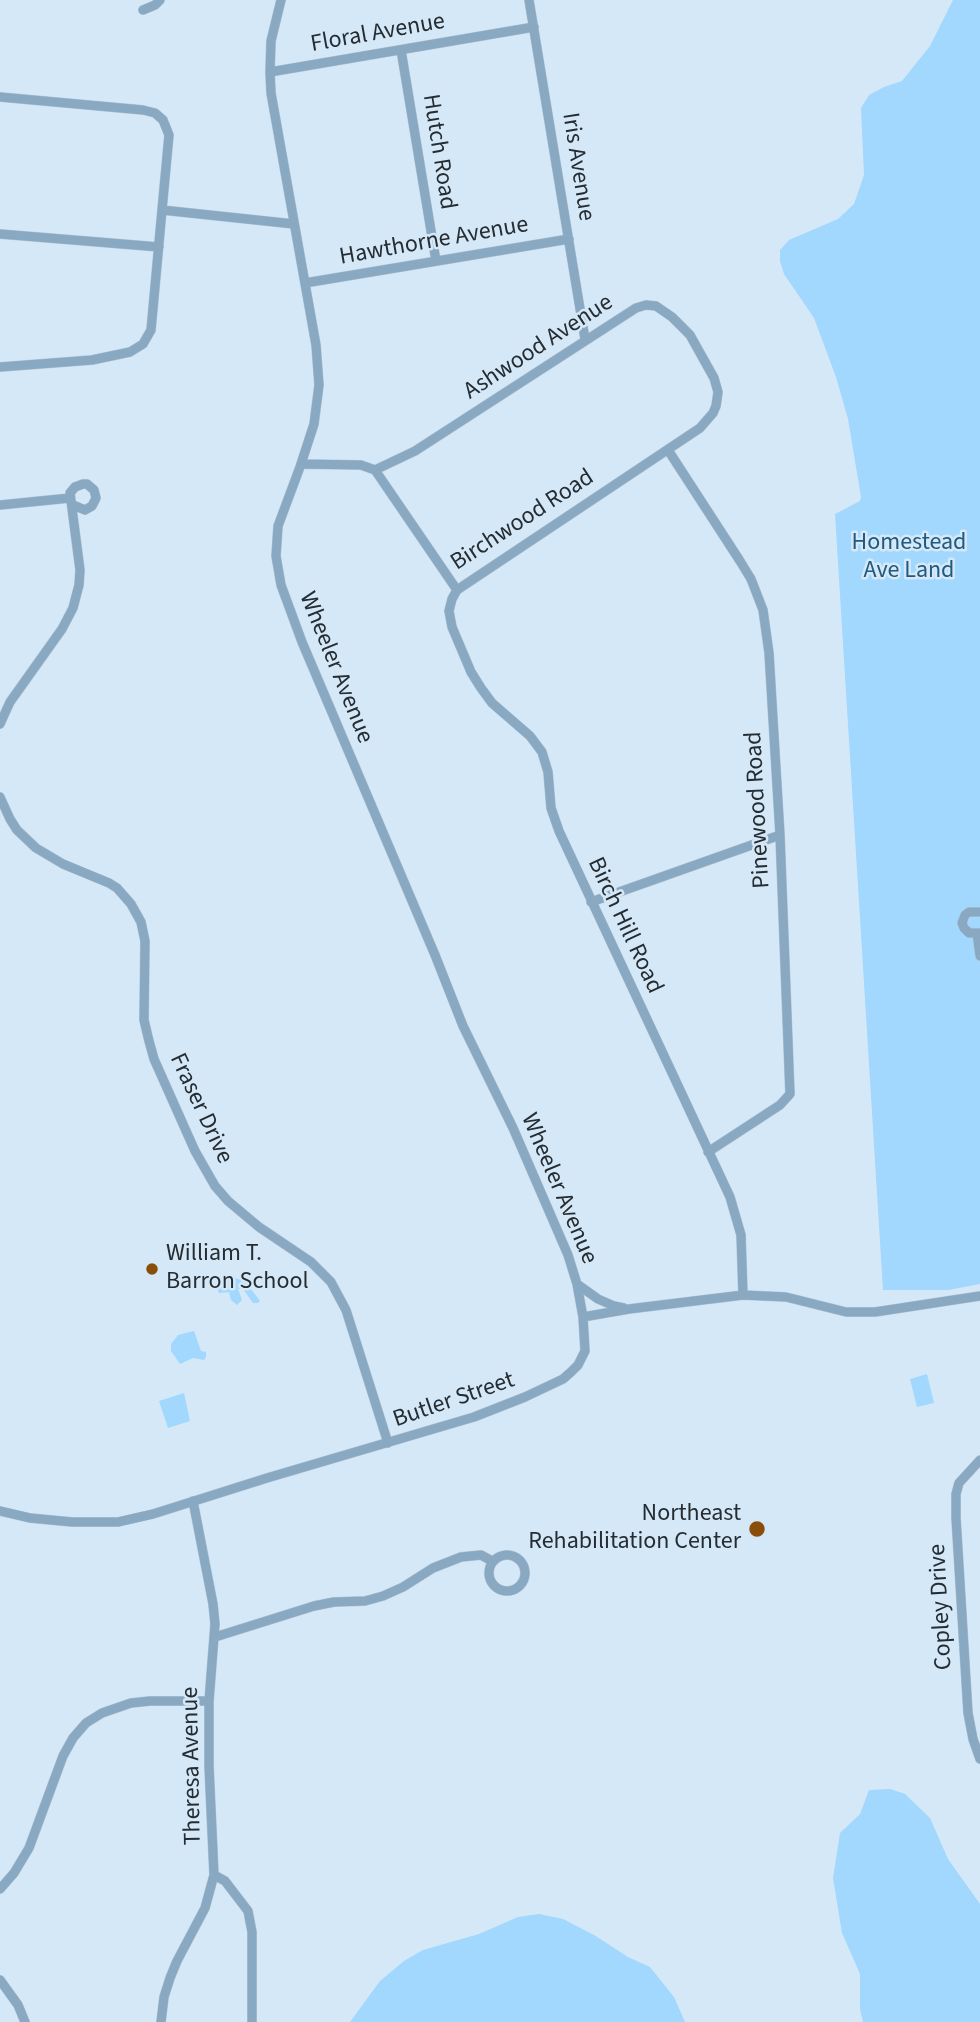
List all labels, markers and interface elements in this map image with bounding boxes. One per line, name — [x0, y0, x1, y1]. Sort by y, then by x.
street label: Floral Avenue — [309, 8, 447, 60]
street label: Hutch Road — [415, 92, 461, 212]
street label: Iris Avenue — [554, 111, 600, 223]
street label: Hawthorne Avenue — [337, 211, 531, 273]
street label: Ashwood Avenue — [459, 289, 619, 407]
street label: Birchwood Road — [446, 464, 600, 578]
park label: Homestead Ave Land — [852, 530, 966, 586]
street label: Wheeler Avenue — [292, 588, 378, 748]
street label: Pinewood Road — [740, 731, 778, 889]
street label: Birch Hill Road — [580, 853, 668, 999]
street label: Fraser Drive — [162, 1049, 238, 1169]
street label: Wheeler Avenue — [513, 1109, 603, 1269]
place label: William T. Barron School — [166, 1241, 309, 1297]
marker: William T. Barron School — [144, 1261, 160, 1277]
street label: Butler Street — [389, 1367, 519, 1435]
place label: Northeast Rehabilitation Center — [528, 1501, 741, 1557]
marker: Northeast Rehabilitation Center — [747, 1519, 767, 1539]
street label: Copley Drive — [924, 1543, 960, 1671]
street label: Theresa Avenue — [177, 1686, 209, 1846]

